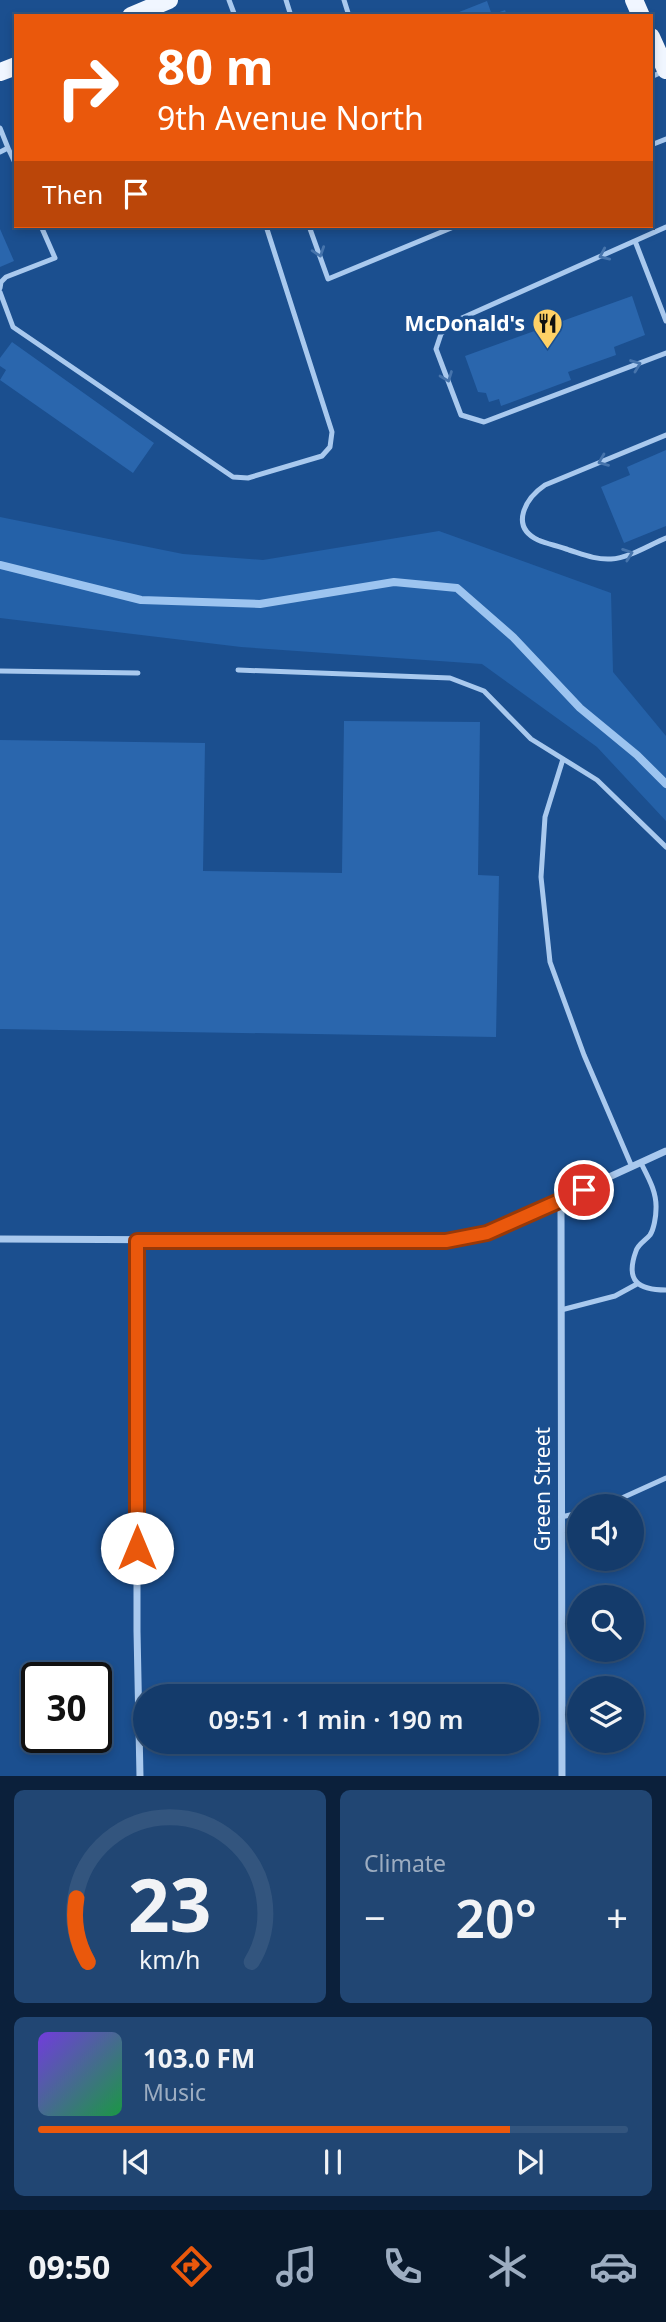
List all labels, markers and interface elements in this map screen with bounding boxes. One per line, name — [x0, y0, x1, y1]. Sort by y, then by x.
text: 80 m — [157, 33, 274, 99]
icon: right — [42, 42, 133, 133]
text: 9th Avenue North — [157, 96, 424, 139]
icon: arrive — [117, 175, 155, 213]
text: Then — [42, 176, 103, 212]
one-way arrow — [311, 246, 325, 258]
one-way arrow — [598, 247, 611, 261]
restaurant icon: McDonald's — [531, 307, 565, 351]
place label: McDonald's — [405, 309, 525, 337]
one-way arrow — [629, 359, 641, 373]
one-way arrow — [438, 370, 452, 382]
one-way arrow — [598, 452, 610, 466]
one-way arrow — [621, 548, 633, 562]
pin — [554, 1160, 614, 1220]
icon: arrive — [565, 1171, 603, 1209]
street label: Green Street — [528, 1426, 556, 1551]
map controls — [567, 1494, 644, 1753]
button: sound — [567, 1494, 644, 1571]
position arrow — [100, 1511, 174, 1585]
button: search — [567, 1585, 644, 1662]
speed limit sign: 30 — [21, 1662, 112, 1753]
button: layers — [567, 1676, 644, 1753]
text: 09:51 · 1 min · 190 m — [209, 1701, 463, 1737]
text: Climate — [364, 1847, 446, 1879]
text: 23 — [128, 1855, 212, 1954]
text: 20° — [455, 1882, 537, 1953]
text: − — [364, 1891, 386, 1943]
text: + — [606, 1891, 628, 1943]
text: km/h — [139, 1942, 201, 1976]
text: 103.0 FM — [143, 2040, 255, 2076]
text: Music — [143, 2076, 206, 2108]
icon: previous — [117, 2143, 155, 2181]
icon: pause — [314, 2143, 352, 2181]
icon: next — [511, 2143, 549, 2181]
icon: directions — [167, 2242, 216, 2291]
icon: music — [272, 2242, 321, 2291]
icon: phone — [378, 2242, 427, 2291]
icon: climate — [483, 2242, 532, 2291]
icon: car — [589, 2242, 638, 2291]
text: 09:50 — [28, 2245, 110, 2288]

